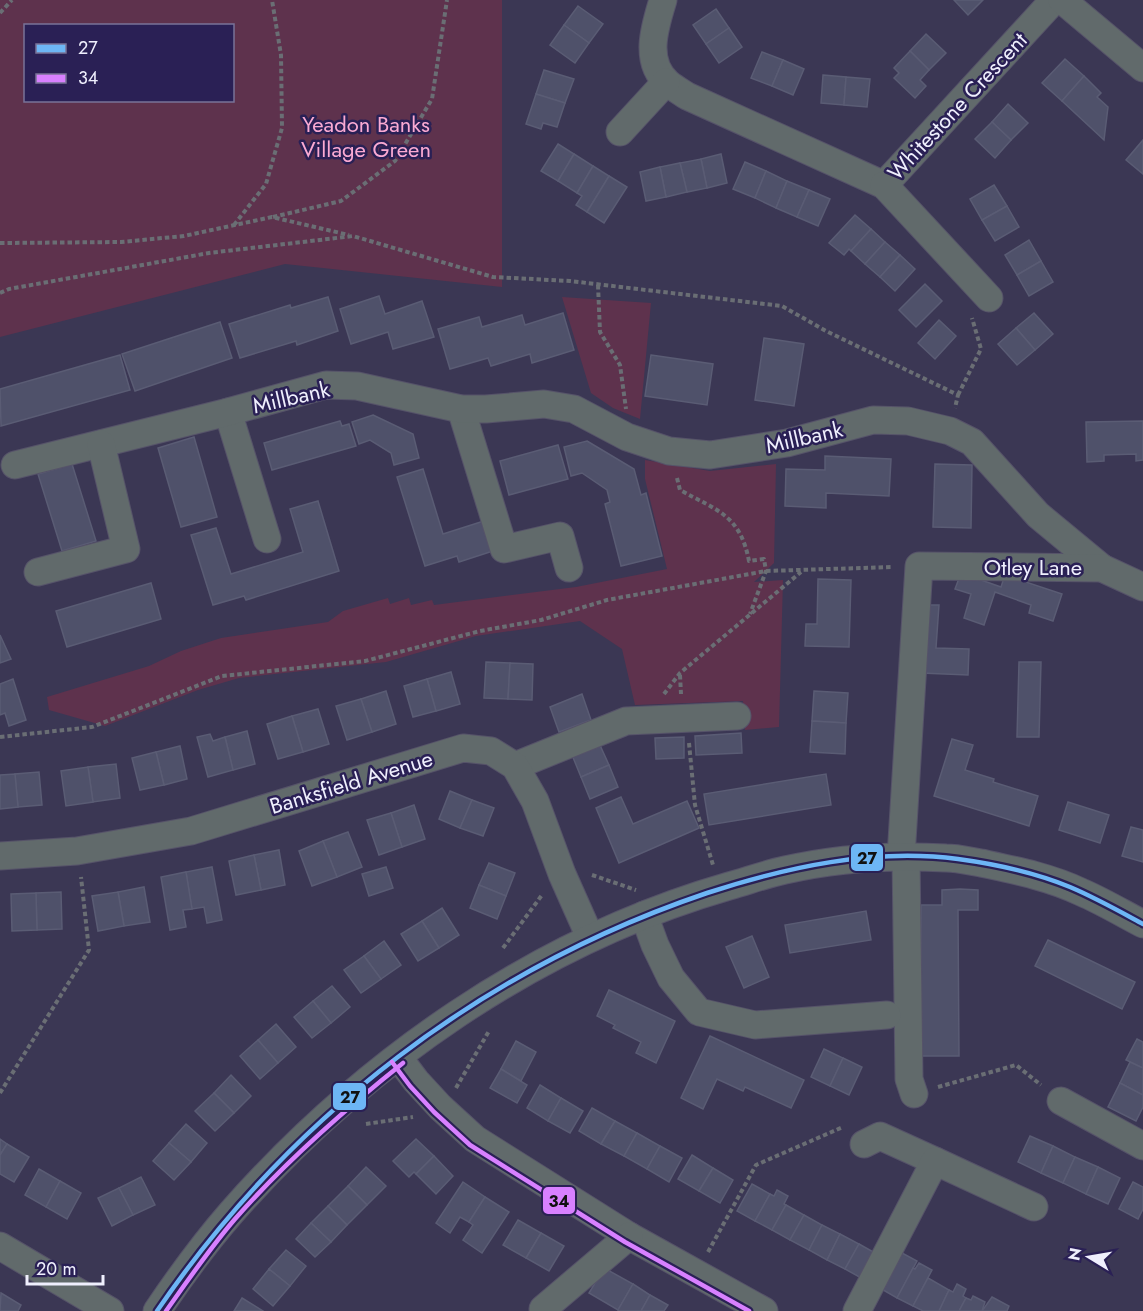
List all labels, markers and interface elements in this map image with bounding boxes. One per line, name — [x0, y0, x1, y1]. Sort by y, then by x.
legend — [24, 24, 234, 102]
street label: Whitestone Crescent — [880, 24, 1035, 187]
text: 27 — [78, 35, 98, 61]
text: 34 — [78, 65, 98, 91]
park label: Yeadon Banks Village Green — [301, 108, 431, 165]
street label: Millbank — [249, 373, 333, 421]
street label: Millbank — [762, 413, 846, 461]
street label: Otley Lane — [984, 551, 1082, 583]
street label: Banksfield Avenue — [265, 742, 437, 822]
line badge: 27 — [850, 843, 884, 872]
text: 27 — [857, 847, 877, 870]
line badge: 27 — [332, 1082, 367, 1111]
text: 27 — [340, 1086, 360, 1109]
line badge: 34 — [542, 1186, 576, 1215]
text: 34 — [548, 1190, 570, 1213]
north arrow — [1059, 1227, 1119, 1287]
text: N — [1062, 1246, 1087, 1263]
scale bar — [27, 1248, 104, 1286]
text: 20 m — [36, 1256, 76, 1282]

